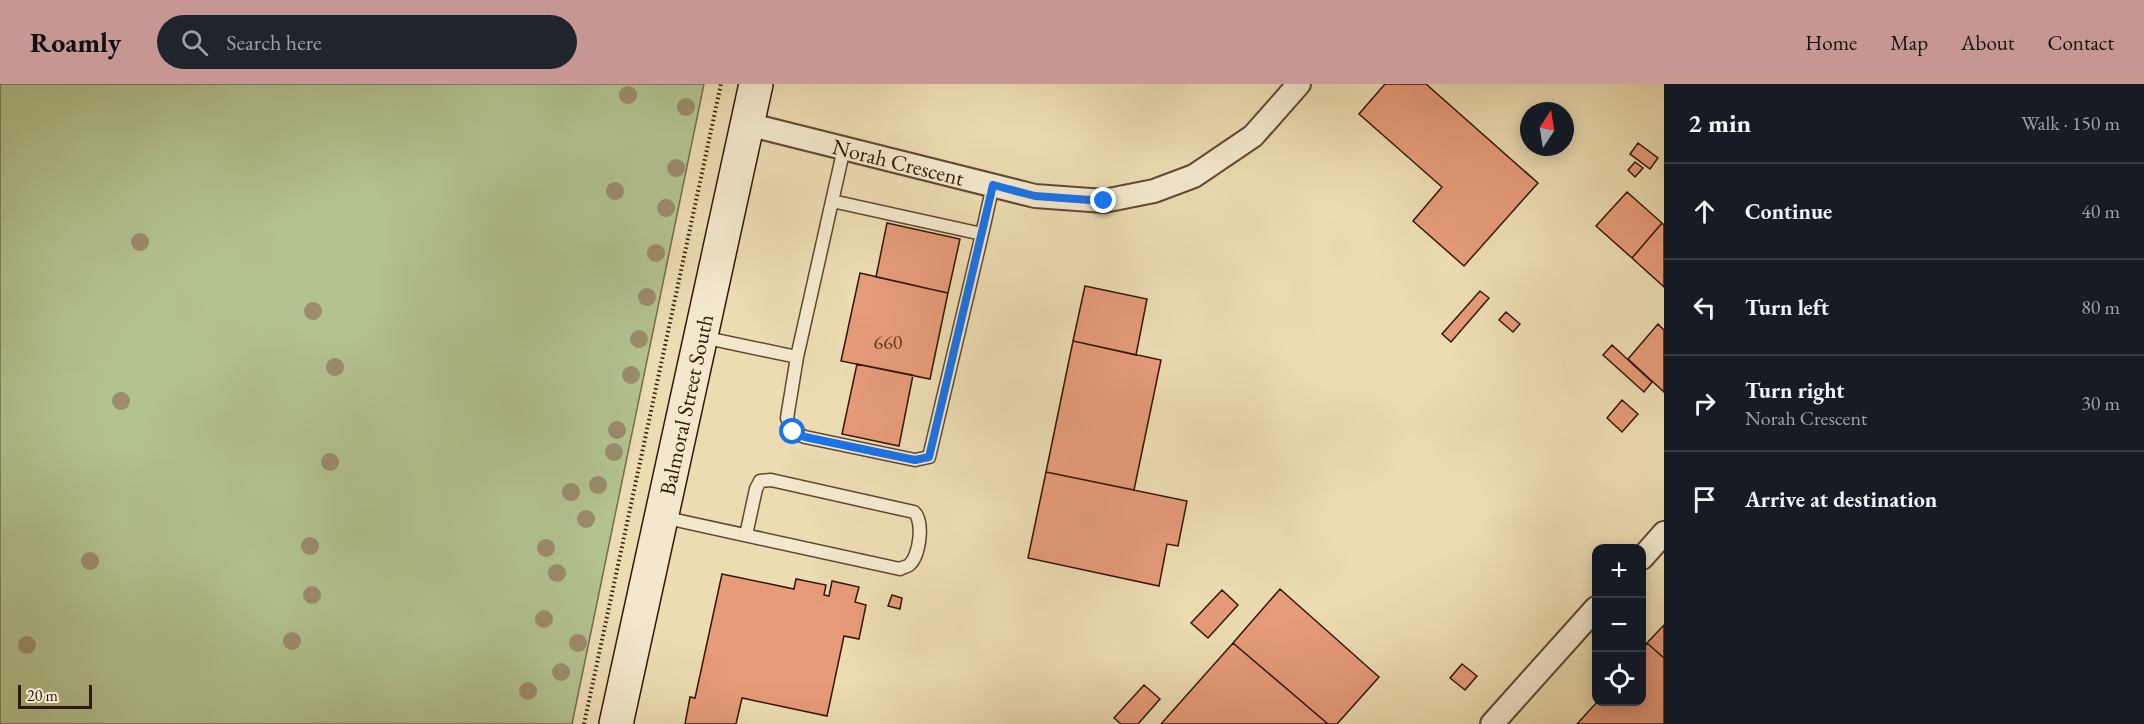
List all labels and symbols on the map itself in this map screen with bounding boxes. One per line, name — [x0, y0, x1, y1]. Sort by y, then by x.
north arrow — [1520, 102, 1574, 156]
street label: Norah Crescent — [830, 131, 967, 192]
route end — [1090, 187, 1116, 213]
street label: Balmoral Street South — [652, 311, 720, 498]
house number: 660 — [874, 329, 903, 355]
route start — [779, 418, 805, 444]
scale bar — [18, 682, 92, 710]

